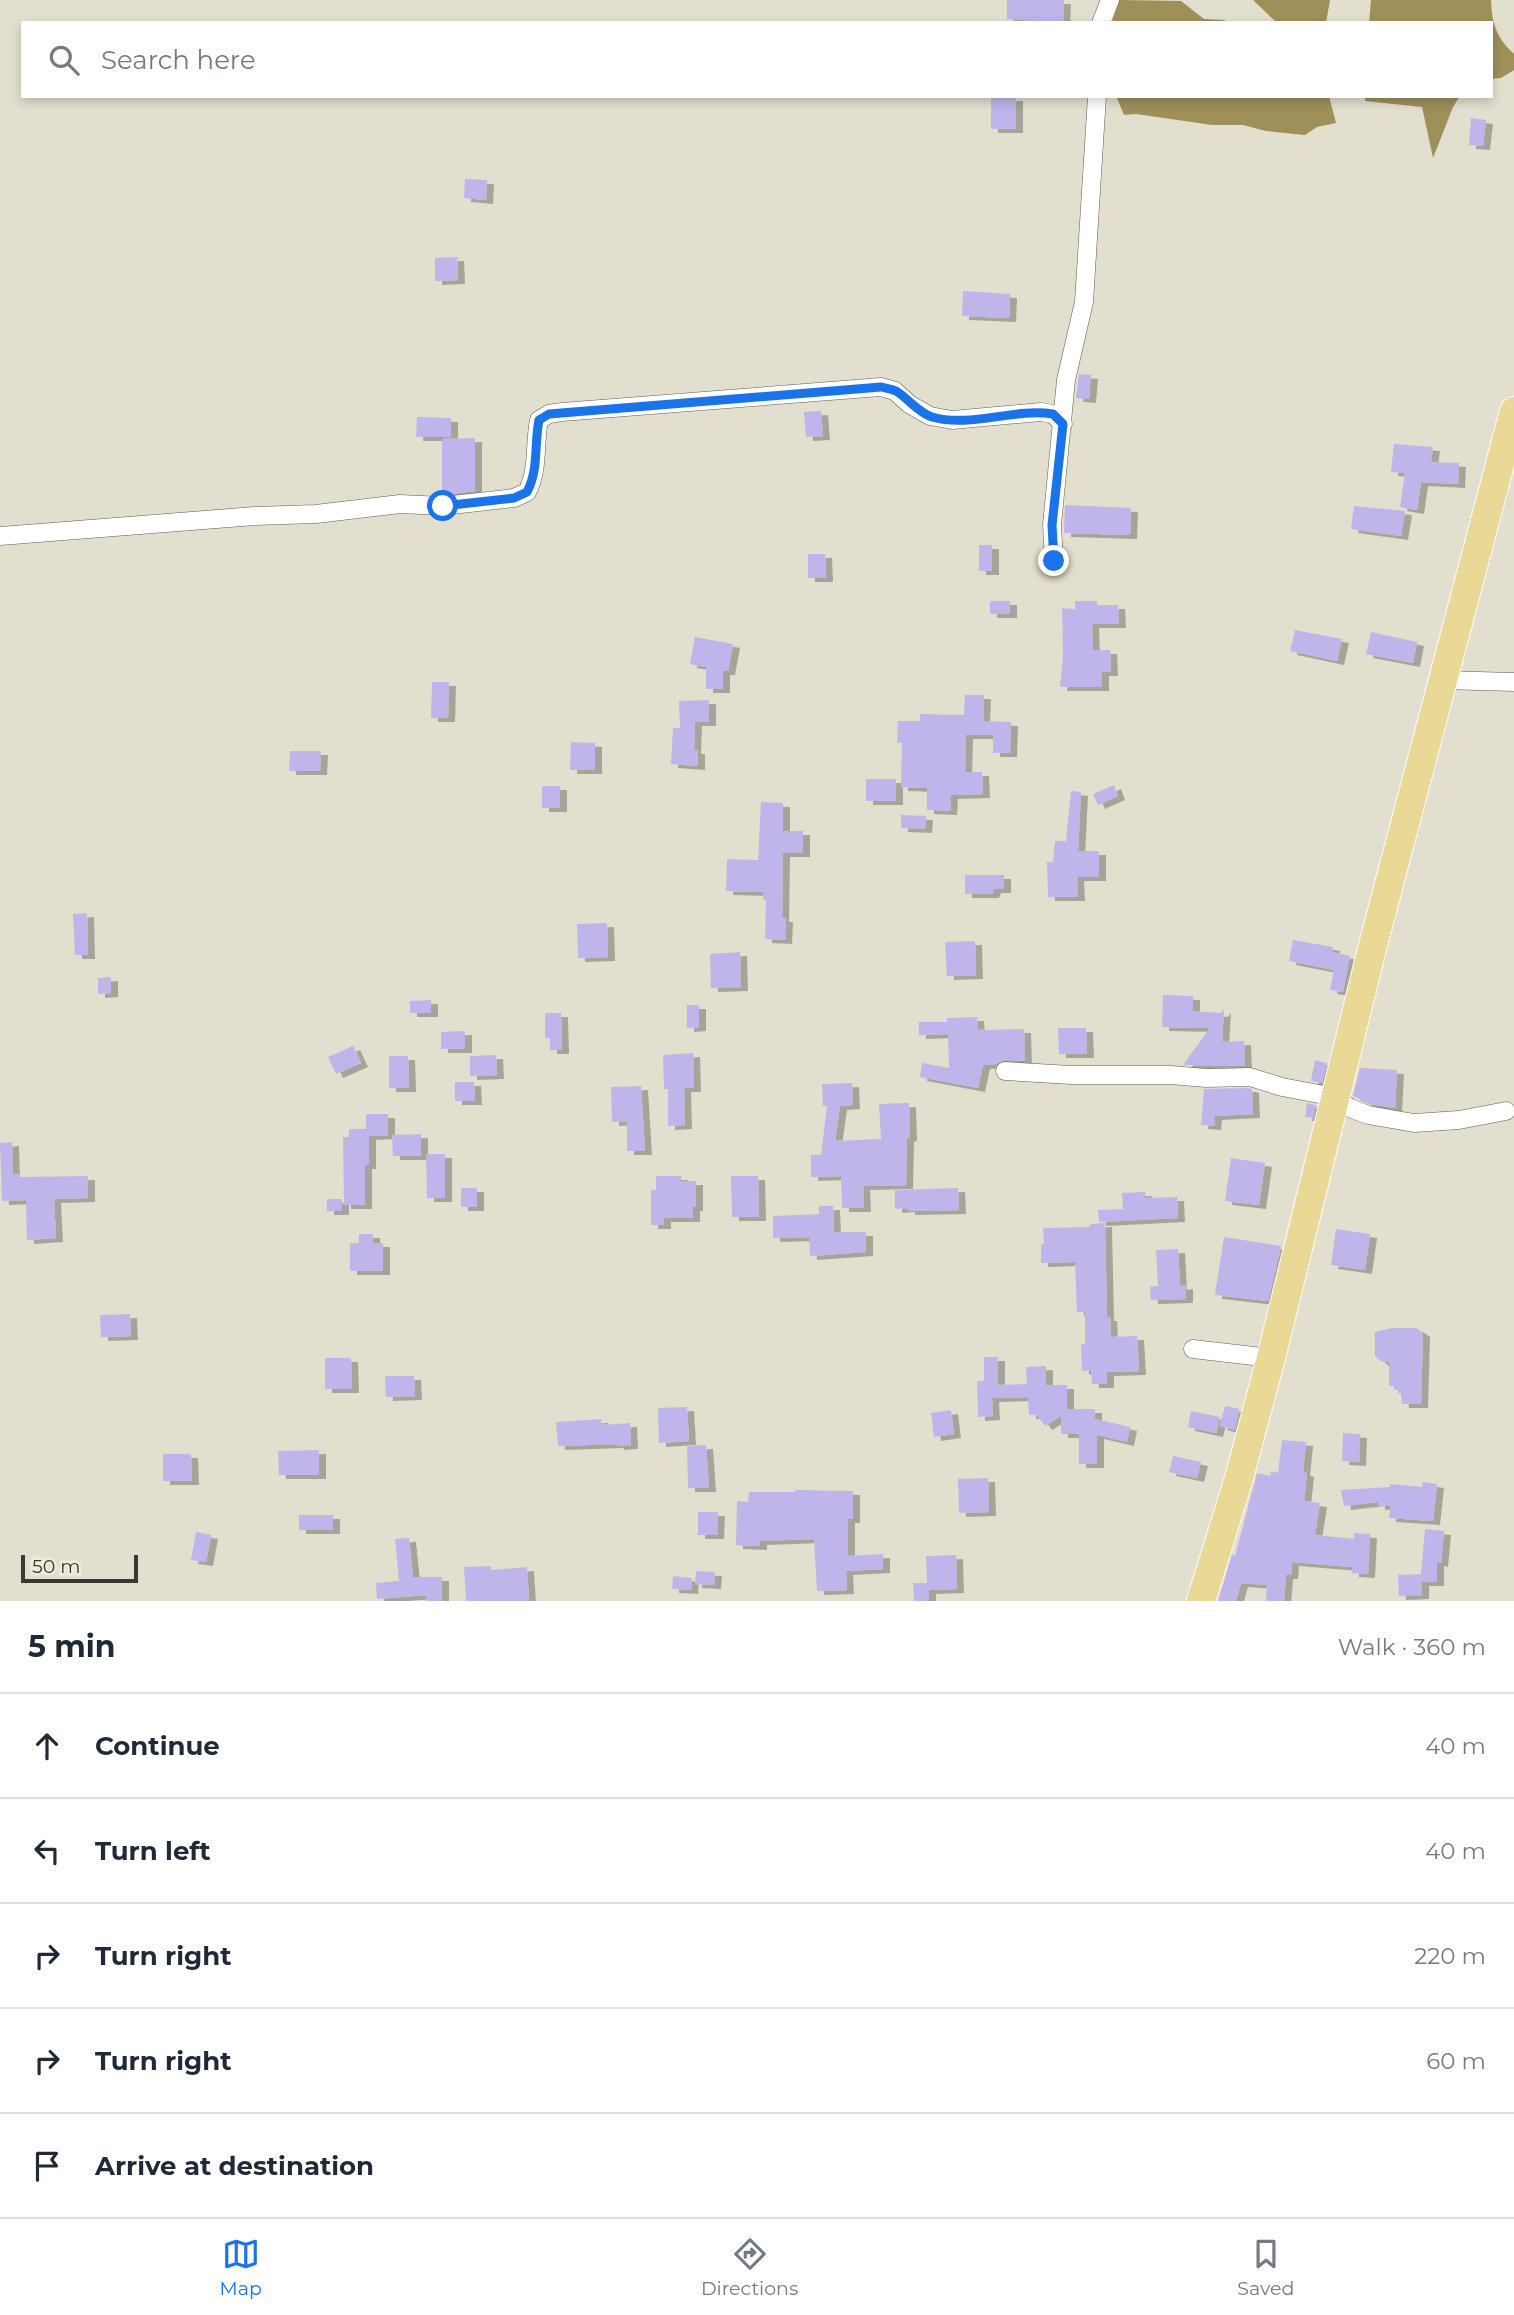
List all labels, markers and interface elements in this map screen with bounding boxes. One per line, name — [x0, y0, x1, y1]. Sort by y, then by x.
search box — [21, 21, 1493, 98]
icon: search — [45, 41, 83, 79]
text: Search here — [101, 44, 256, 76]
route start — [427, 490, 458, 521]
route end — [1038, 545, 1069, 576]
scale bar — [21, 1552, 138, 1584]
text: 50 m — [32, 1555, 80, 1578]
text: 5 min — [28, 1628, 116, 1665]
text: Walk · 360 m — [1338, 1633, 1486, 1661]
icon: ahead — [28, 1727, 66, 1765]
text: Continue — [95, 1730, 220, 1762]
text: 40 m — [1425, 1732, 1486, 1760]
icon: left — [28, 1832, 66, 1870]
text: Turn left — [95, 1835, 211, 1867]
text: 40 m — [1425, 1837, 1486, 1865]
icon: right — [28, 1937, 66, 1975]
text: Turn right — [95, 1940, 231, 1972]
text: 220 m — [1414, 1942, 1486, 1970]
icon: right — [28, 2042, 66, 2080]
text: Turn right — [95, 2045, 231, 2077]
text: 60 m — [1426, 2047, 1486, 2075]
icon: arrive — [28, 2147, 66, 2185]
text: Arrive at destination — [95, 2150, 374, 2182]
tab: Map — [220, 2235, 262, 2300]
tab: Directions — [701, 2235, 798, 2300]
tab: Saved — [1237, 2235, 1294, 2300]

